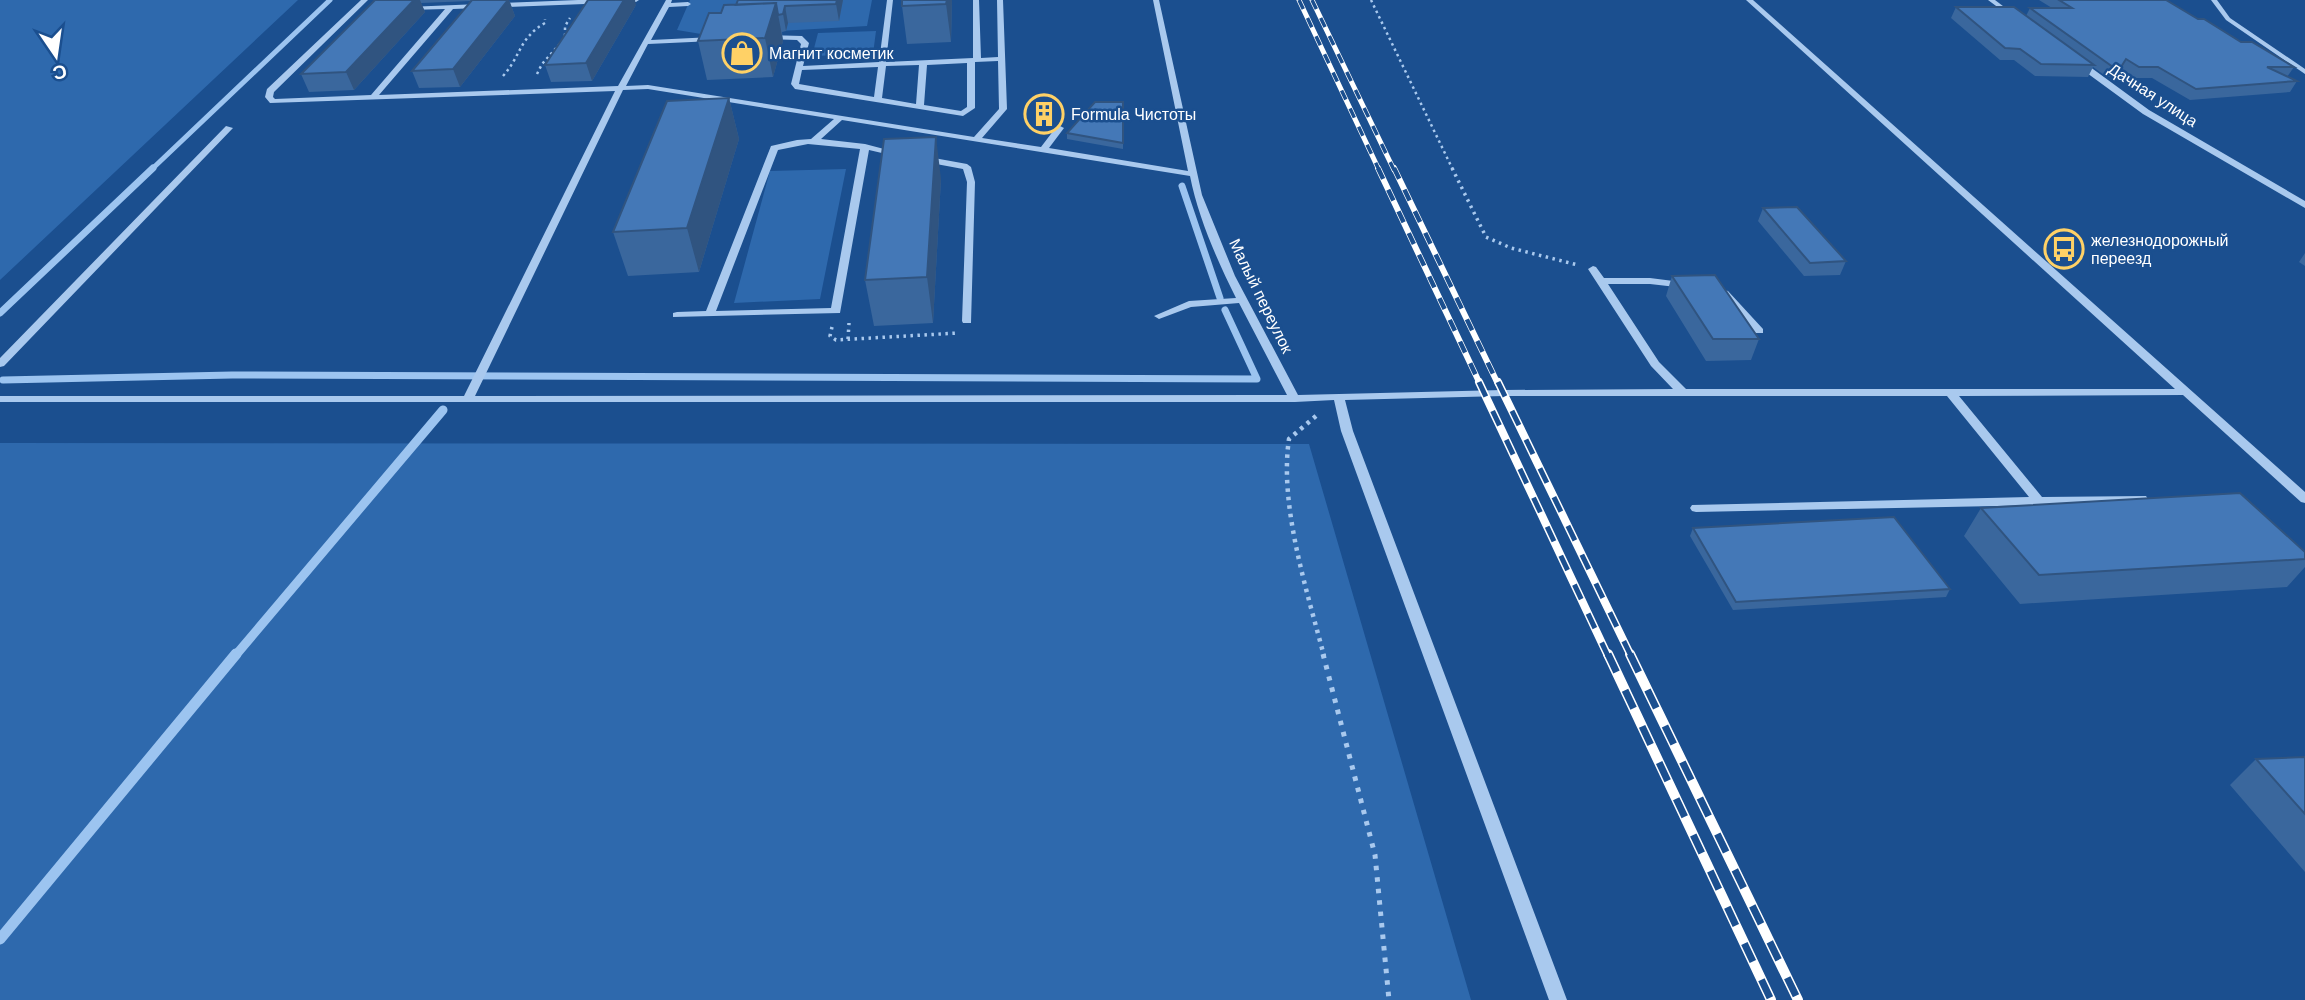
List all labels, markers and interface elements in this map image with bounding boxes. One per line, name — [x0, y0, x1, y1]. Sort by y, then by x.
north arrow — [21, 21, 91, 91]
shop icon: Магнит косметик — [721, 32, 763, 74]
place label: Магнит косметик — [769, 45, 895, 62]
text: С — [50, 60, 69, 84]
street label: Дачная улица — [2105, 60, 2201, 130]
building icon: Formula Чистоты — [1023, 93, 1065, 135]
place label: Formula Чистоты — [1071, 106, 1196, 123]
bus stop icon: железнодорожный переезд — [2043, 228, 2085, 270]
place label: железнодорожный переезд — [2091, 232, 2229, 267]
street label: Малый переулок — [1226, 236, 1296, 357]

